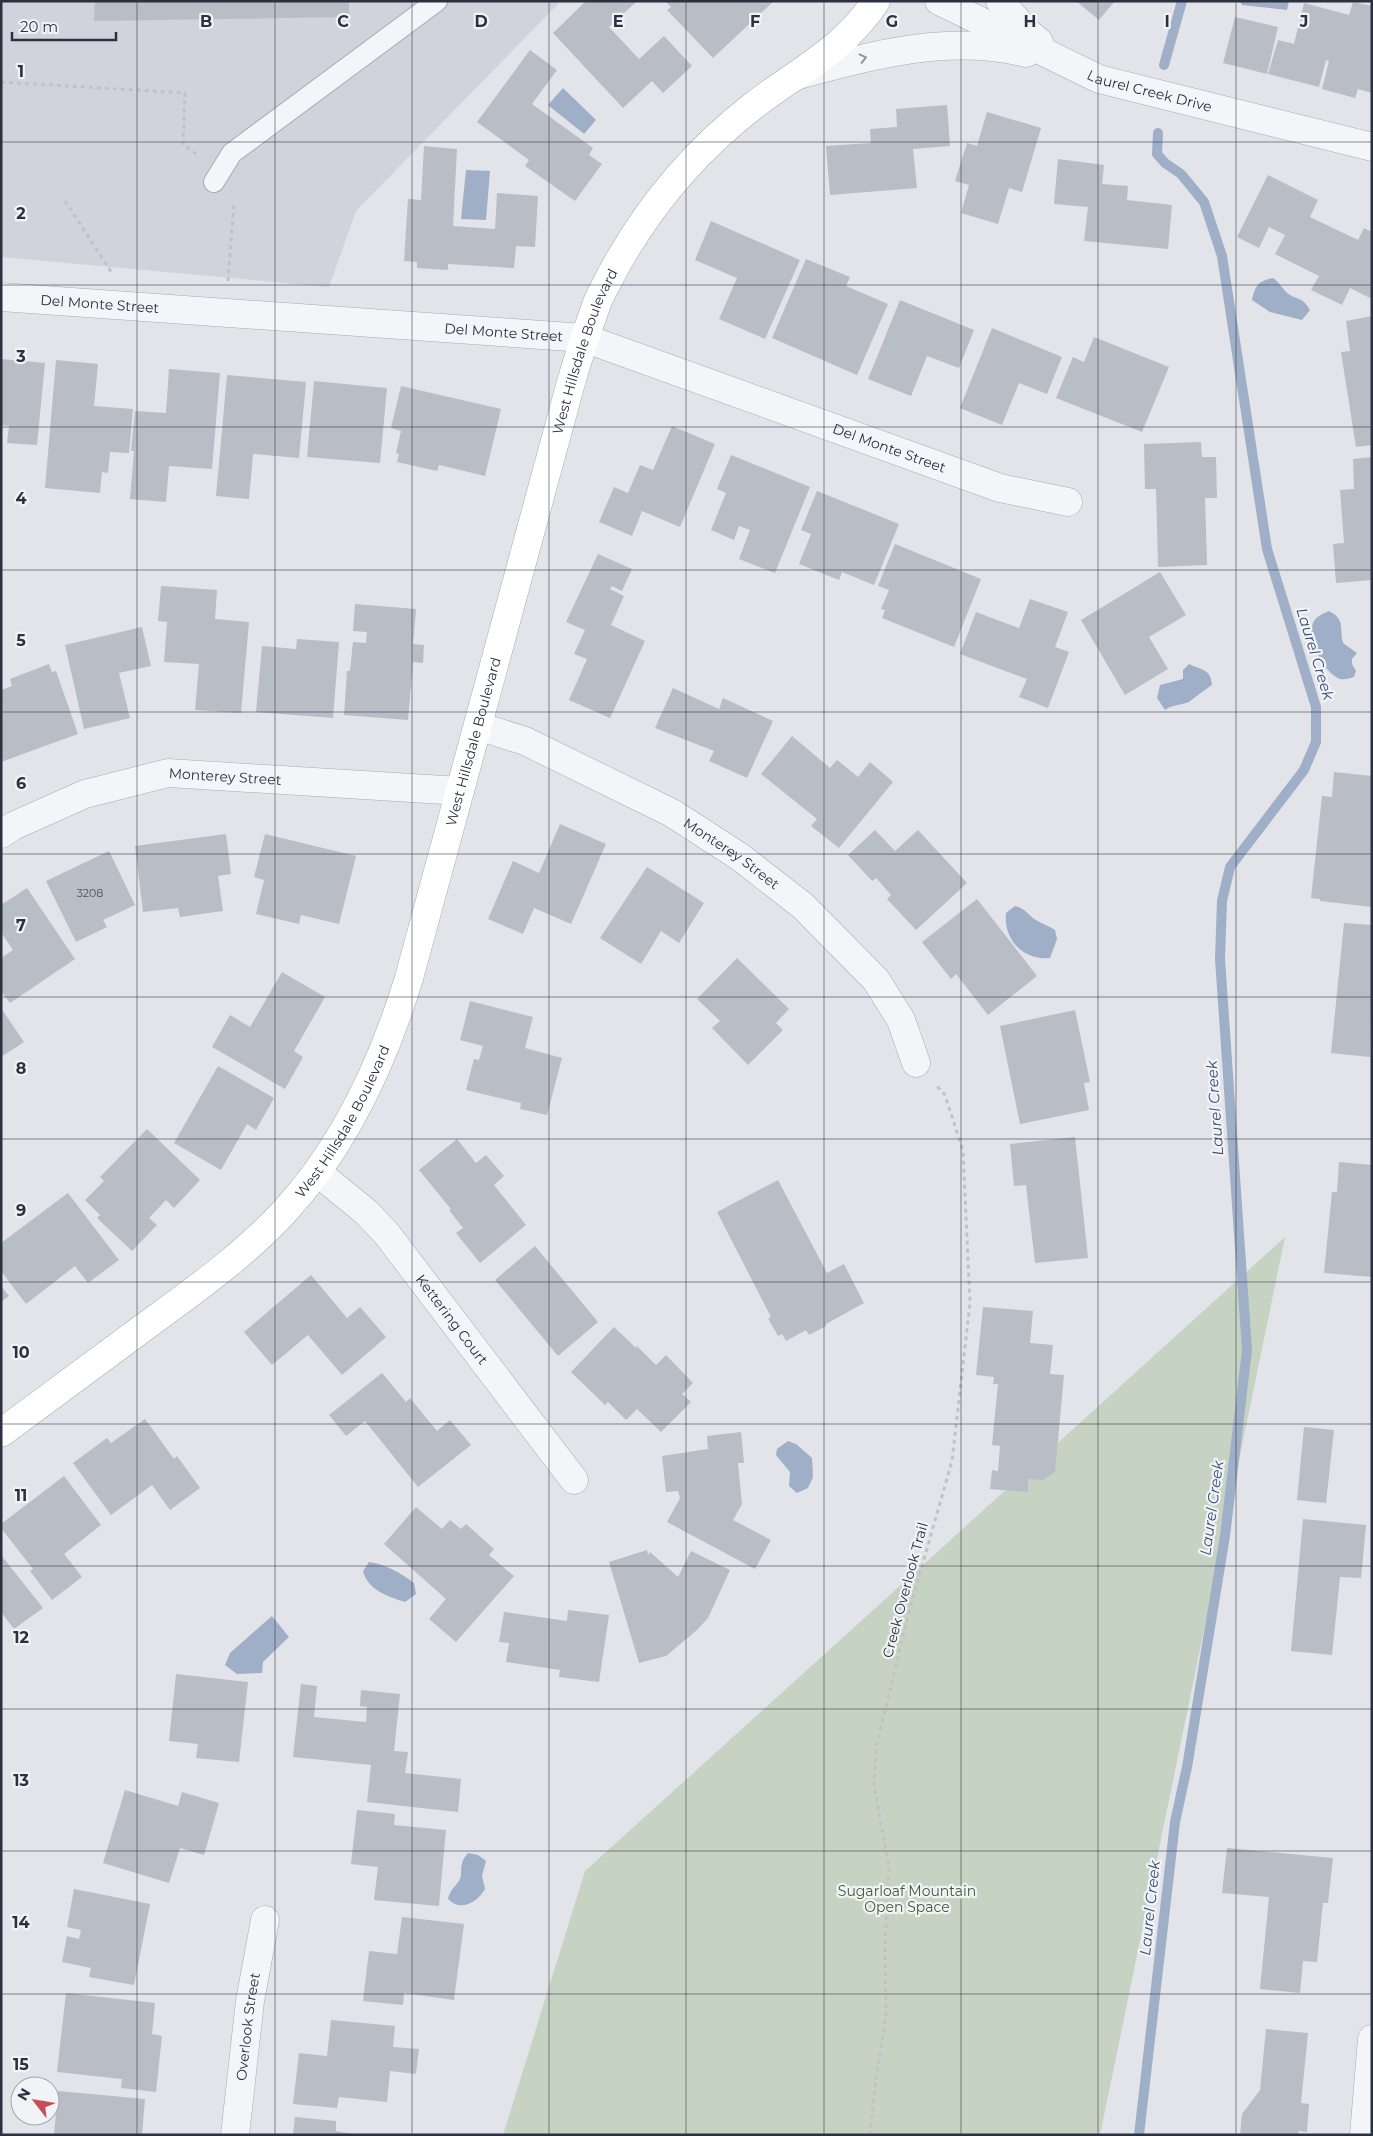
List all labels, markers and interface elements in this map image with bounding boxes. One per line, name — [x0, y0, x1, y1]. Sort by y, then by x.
scale bar — [12, 10, 116, 42]
text: B — [200, 12, 212, 31]
text: C — [337, 12, 349, 31]
text: D — [474, 12, 488, 31]
text: E — [613, 12, 623, 31]
text: F — [750, 12, 760, 31]
text: G — [886, 12, 898, 31]
text: H — [1024, 12, 1036, 31]
text: I — [1164, 12, 1170, 31]
text: J — [1299, 12, 1308, 31]
text: 20 m — [20, 17, 58, 36]
one-way arrow — [859, 53, 868, 64]
text: 1 — [18, 62, 24, 81]
street label: Laurel Creek Drive — [1084, 66, 1214, 116]
text: 2 — [16, 204, 26, 223]
street label: West Hillsdale Boulevard — [548, 266, 622, 436]
street label: Del Monte Street — [40, 291, 160, 317]
street label: Del Monte Street — [444, 319, 564, 346]
text: 3 — [15, 347, 26, 366]
street label: Del Monte Street — [830, 419, 949, 477]
text: 4 — [15, 489, 27, 508]
water label: Laurel Creek — [1292, 605, 1339, 703]
text: 5 — [16, 631, 26, 650]
street label: West Hillsdale Boulevard — [442, 655, 505, 828]
street label: Monterey Street — [168, 764, 282, 789]
text: 6 — [16, 774, 26, 793]
street label: Monterey Street — [680, 814, 783, 893]
house number: 3208 — [77, 886, 103, 900]
text: 7 — [16, 916, 26, 935]
street label: West Hillsdale Boulevard — [291, 1042, 394, 1202]
text: 8 — [16, 1059, 26, 1078]
water label: Laurel Creek — [1202, 1059, 1227, 1156]
text: 9 — [16, 1201, 26, 1220]
street label: Kettering Court — [412, 1271, 492, 1369]
text: 10 — [12, 1343, 30, 1362]
water label: Laurel Creek — [1195, 1458, 1228, 1557]
text: 11 — [15, 1486, 27, 1505]
street label: Creek Overlook Trail — [878, 1520, 932, 1660]
text: 12 — [13, 1628, 29, 1647]
text: 13 — [13, 1771, 29, 1790]
water label: Laurel Creek — [1135, 1858, 1164, 1956]
park label: Sugarloaf Mountain Open Space — [838, 1882, 976, 1916]
text: 14 — [12, 1913, 30, 1932]
street label: Overlook Street — [232, 1971, 264, 2082]
text: 15 — [13, 2055, 29, 2074]
north arrow — [10, 2076, 60, 2126]
text: N — [13, 2085, 34, 2104]

